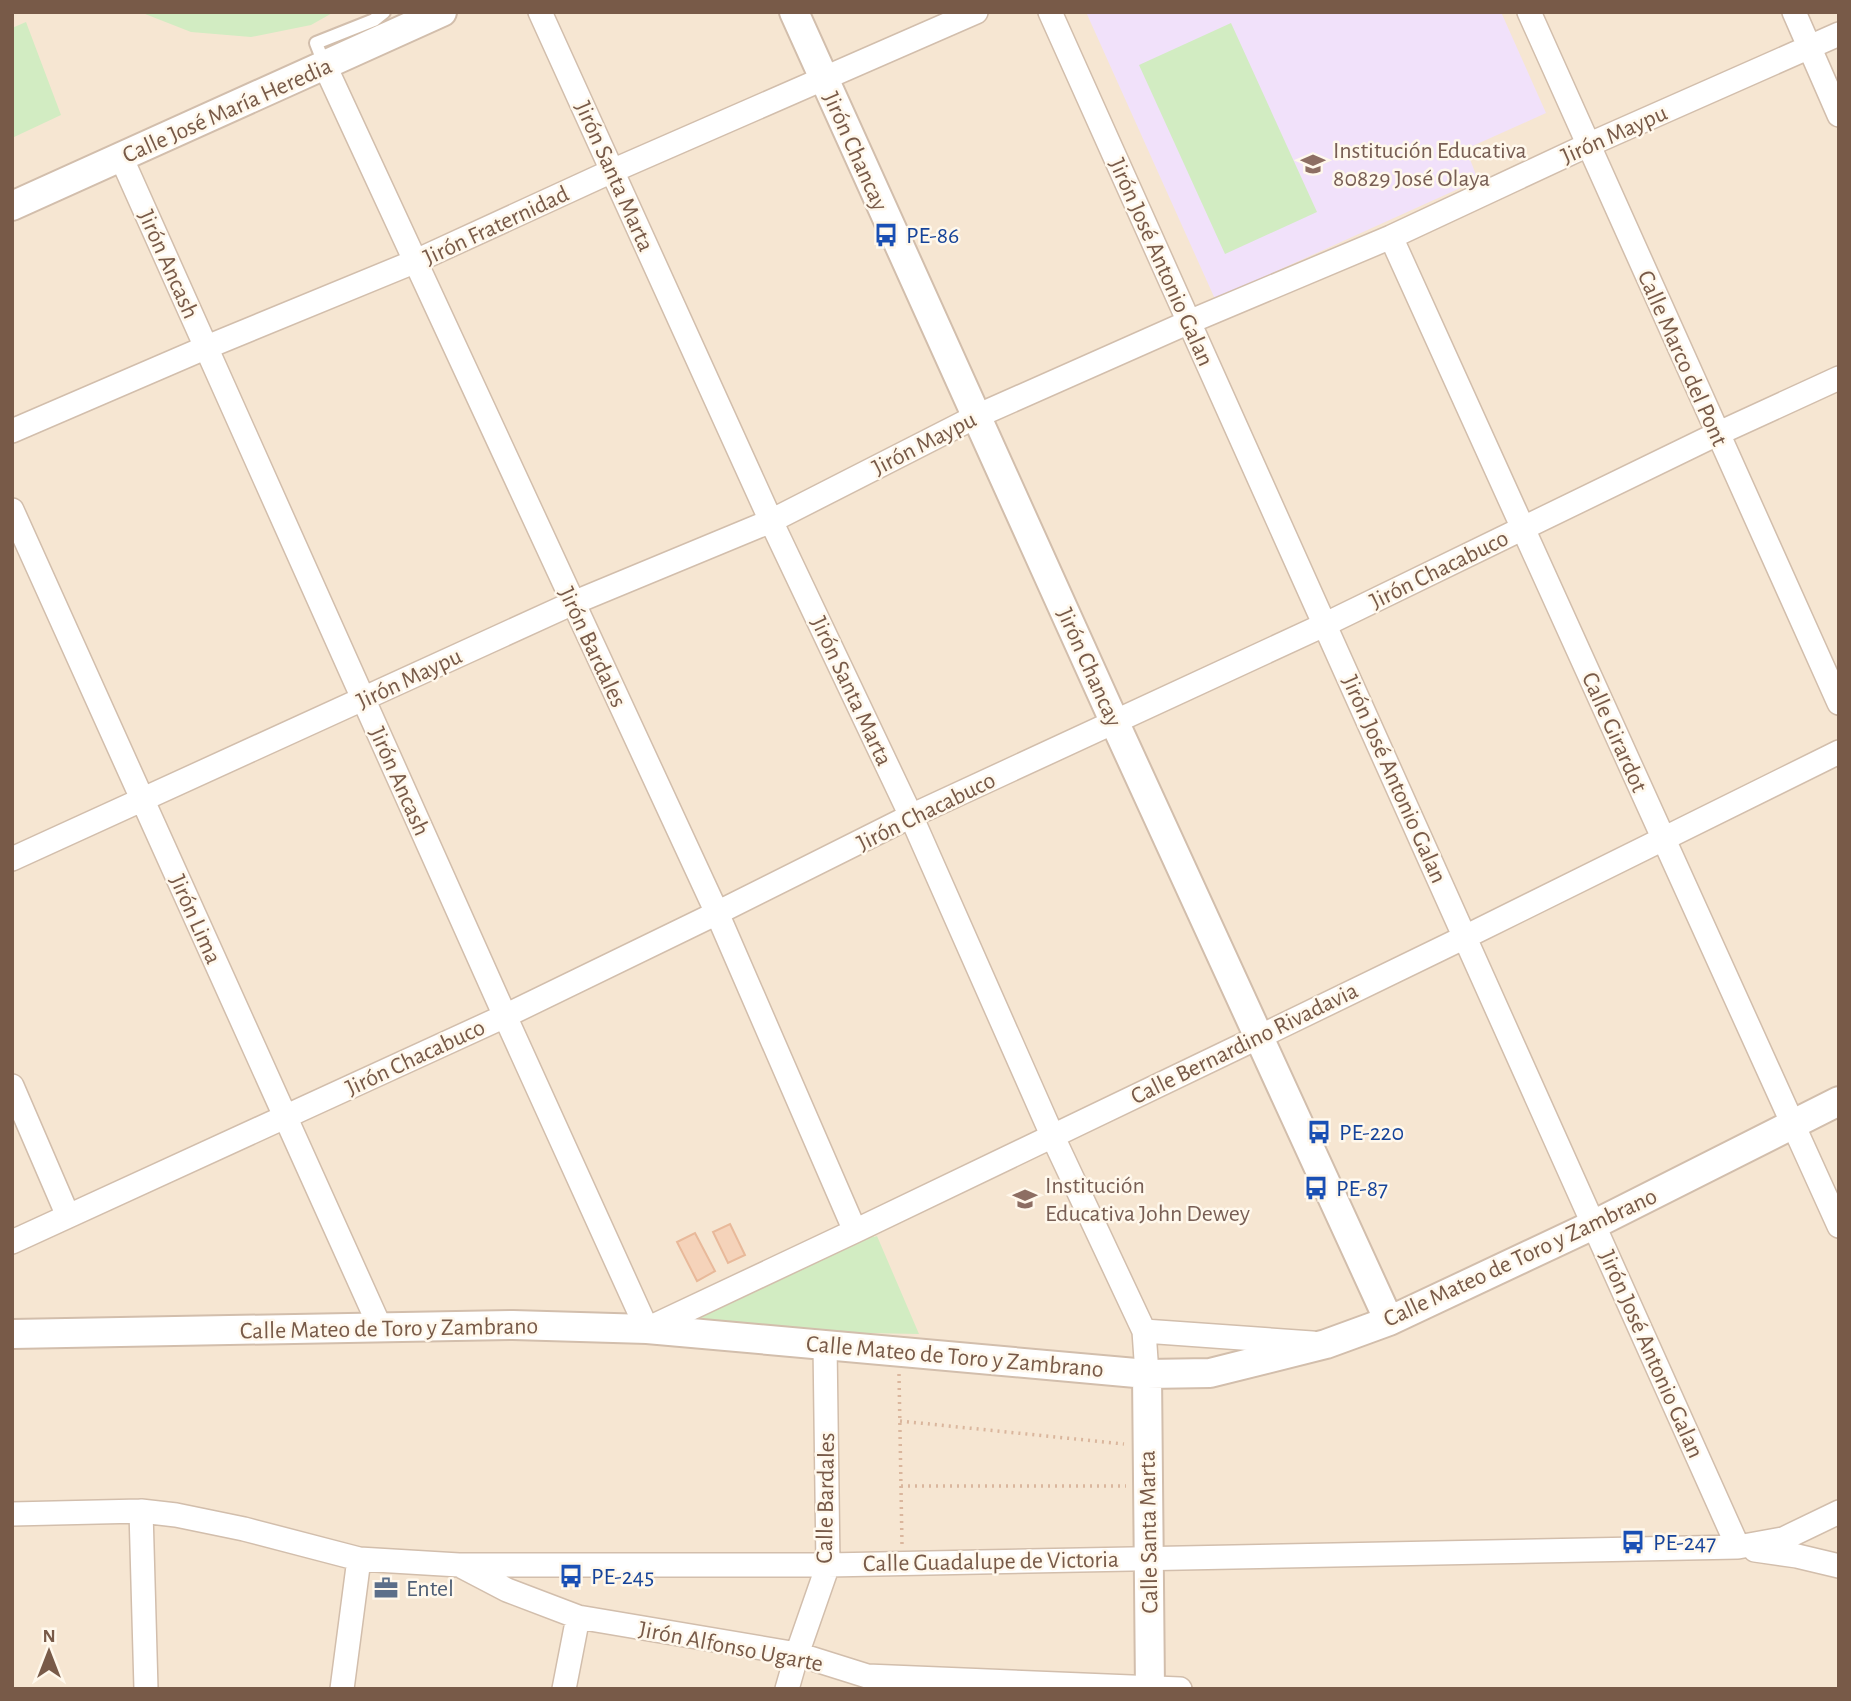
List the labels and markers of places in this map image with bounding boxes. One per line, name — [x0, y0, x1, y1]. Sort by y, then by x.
place label: Institución Educativa 80829 José Olaya — [1333, 139, 1527, 191]
school or university icon: Institución Educativa 80829 José Olaya — [1299, 150, 1327, 178]
bus stop icon: PE-86 — [872, 221, 900, 249]
place label: PE-86 — [906, 224, 959, 248]
bus stop icon: PE-220 — [1305, 1118, 1333, 1146]
place label: PE-220 — [1339, 1121, 1404, 1145]
place label: Institución Educativa John Dewey — [1045, 1174, 1250, 1226]
bus stop icon: PE-87 — [1302, 1174, 1330, 1202]
place label: PE-87 — [1336, 1177, 1388, 1201]
school or university icon: Institución Educativa John Dewey — [1011, 1185, 1039, 1213]
bus stop icon: PE-247 — [1619, 1528, 1647, 1556]
place label: PE-247 — [1653, 1531, 1716, 1555]
bus stop icon: PE-245 — [557, 1562, 585, 1590]
place label: PE-245 — [591, 1565, 654, 1589]
office icon: Entel — [372, 1574, 400, 1602]
place label: Entel — [406, 1577, 454, 1601]

